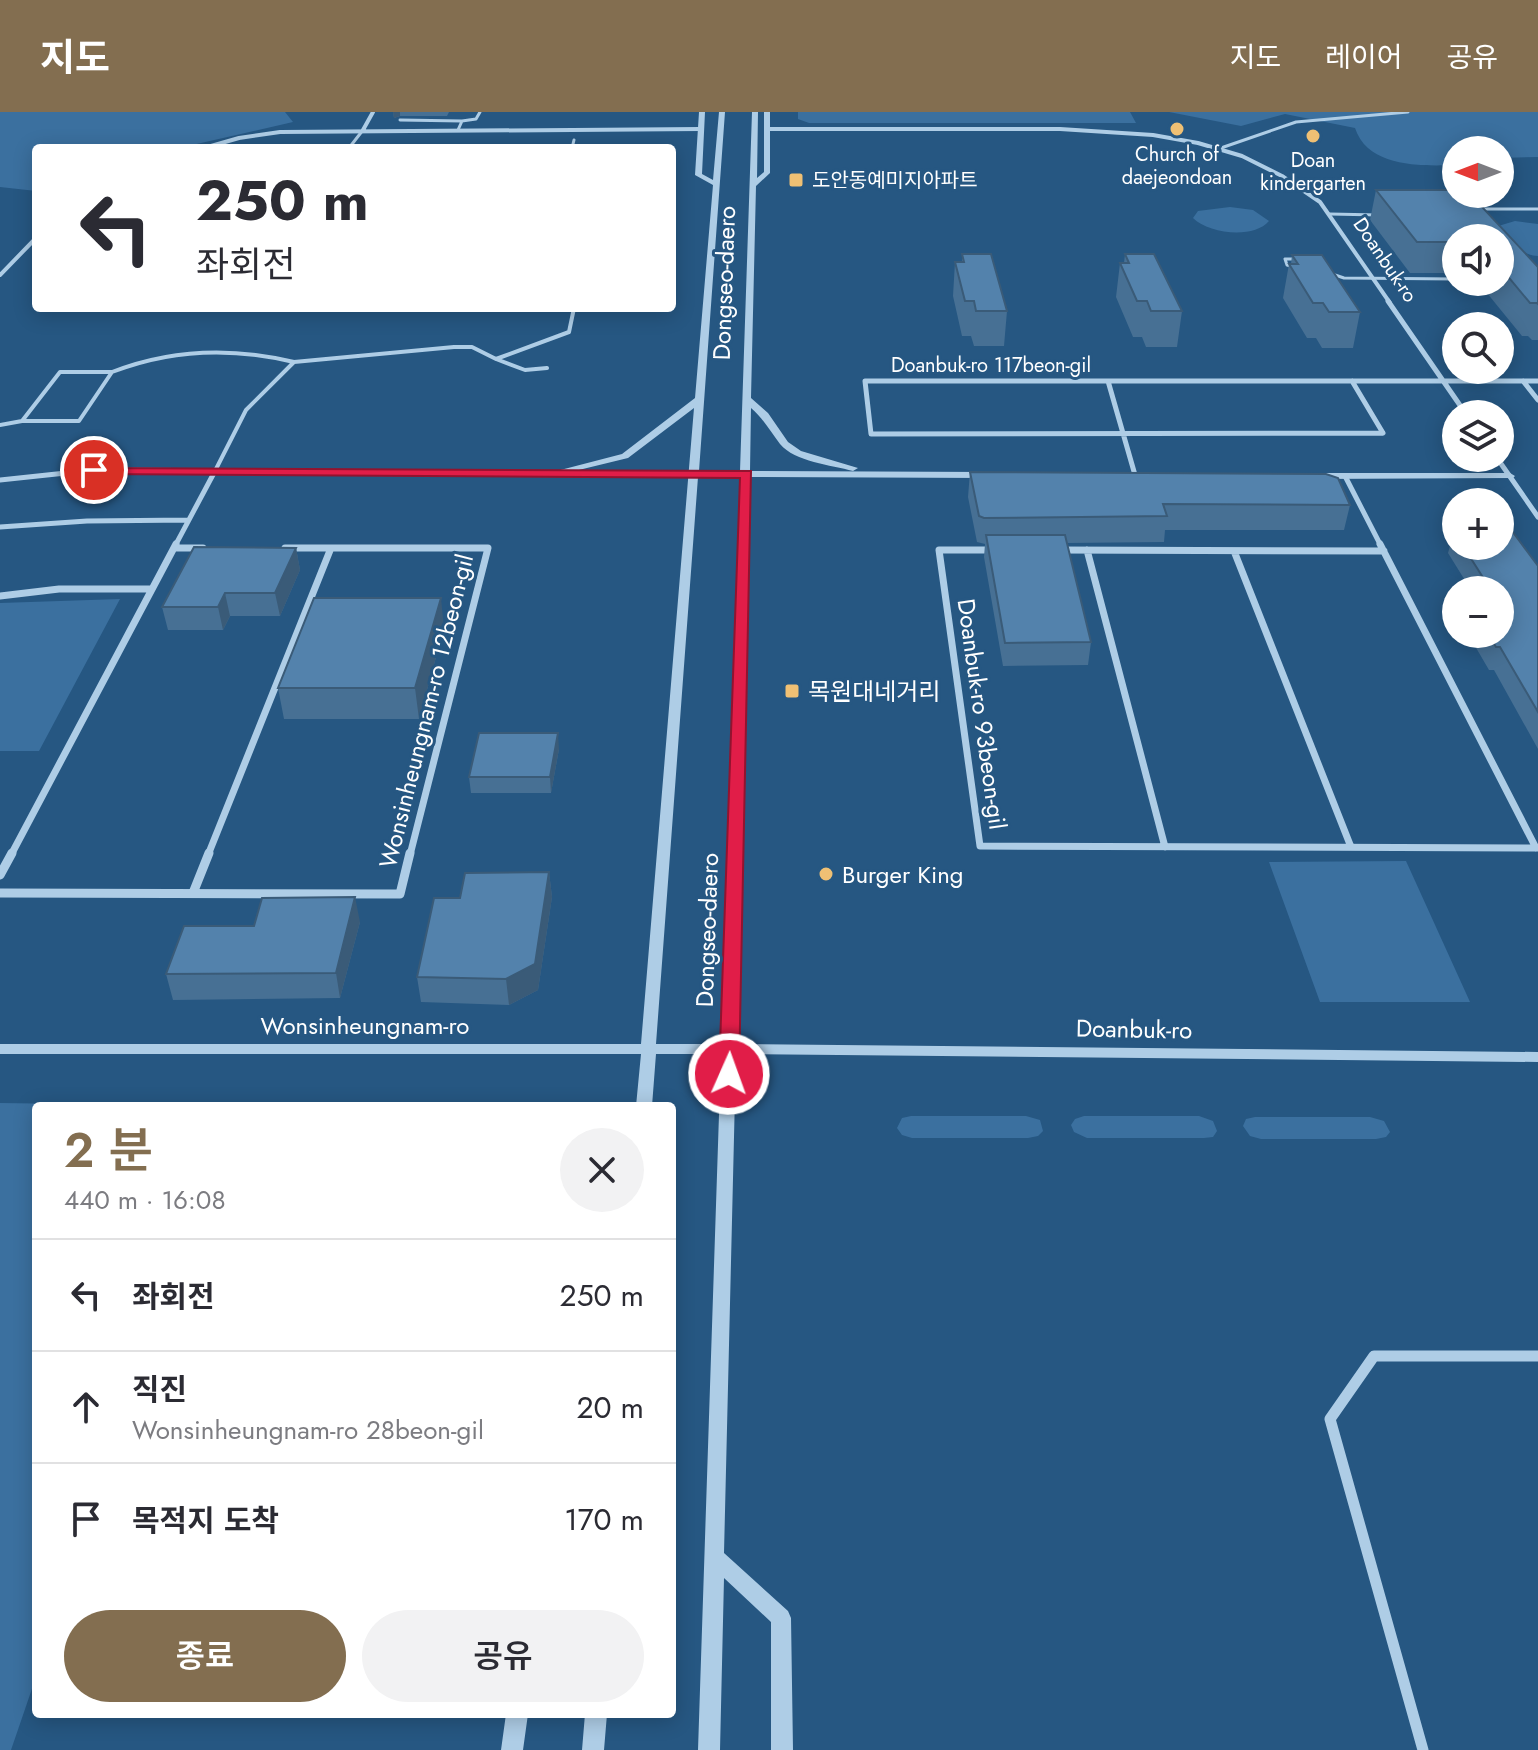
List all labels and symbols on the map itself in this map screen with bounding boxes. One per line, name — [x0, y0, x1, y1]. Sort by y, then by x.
marker: Church of daejeondoan — [1168, 120, 1186, 138]
marker: Doan kindergarten — [1304, 127, 1322, 145]
north arrow — [1442, 136, 1514, 208]
place label: Church of daejeondoan — [1122, 140, 1232, 192]
place label: Doan kindergarten — [1260, 146, 1366, 198]
place label: 도안동예미지아파트 — [812, 166, 978, 195]
marker: 도안동예미지아파트 — [787, 171, 805, 189]
street label: Dongseo-daero — [704, 205, 744, 361]
street label: Doanbuk-ro — [1346, 212, 1424, 308]
street label: Doanbuk-ro 117beon-gil — [891, 351, 1091, 380]
pin — [60, 436, 128, 504]
street label: Wonsinheungnam-ro 12beon-gil — [370, 550, 482, 872]
street label: Doanbuk-ro 93beon-gil — [948, 596, 1016, 832]
place label: 목원대네거리 — [808, 674, 940, 709]
marker: 목원대네거리 — [783, 682, 801, 700]
street label: Dongseo-daero — [687, 852, 727, 1008]
place label: Burger King — [842, 857, 963, 892]
marker: Burger King — [817, 865, 835, 883]
street label: Wonsinheungnam-ro — [261, 1008, 469, 1043]
street label: Doanbuk-ro — [1075, 1010, 1193, 1048]
position arrow — [687, 1032, 771, 1116]

